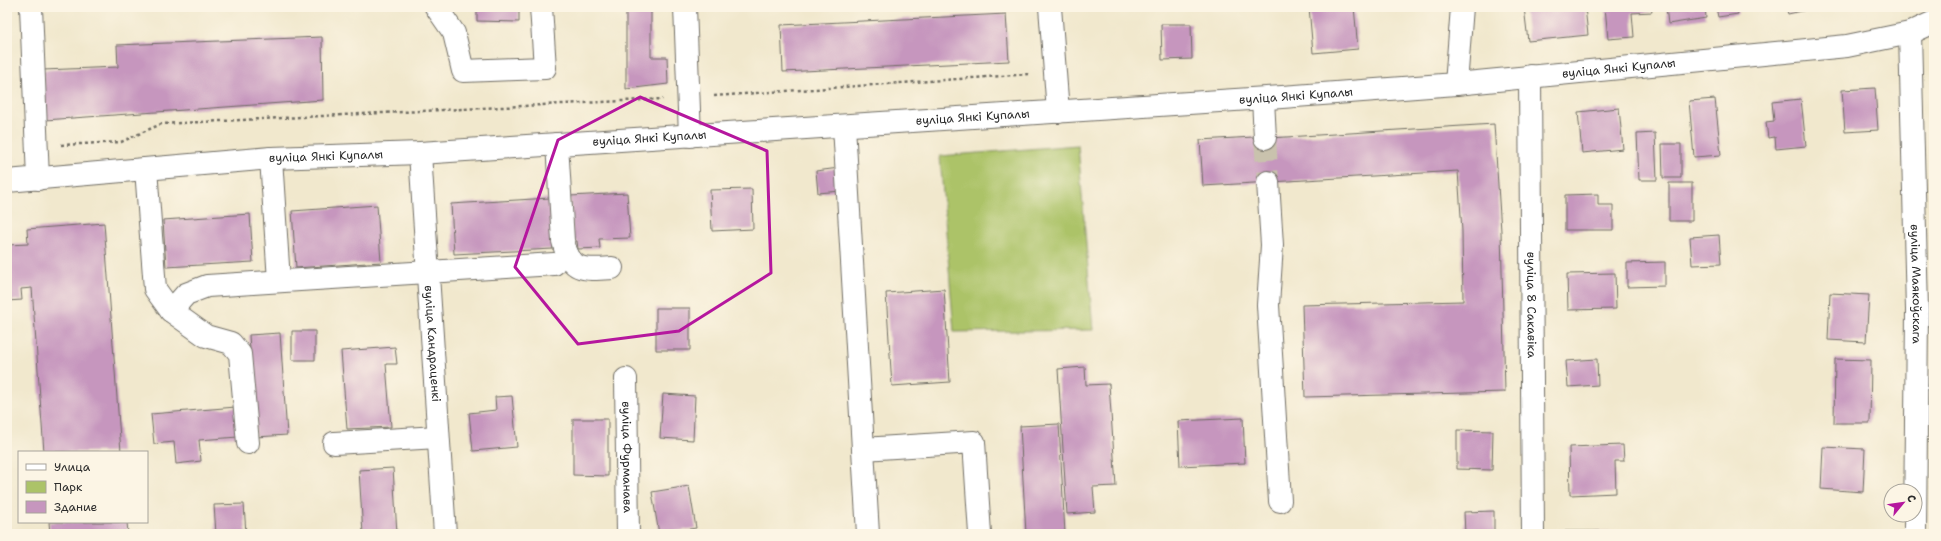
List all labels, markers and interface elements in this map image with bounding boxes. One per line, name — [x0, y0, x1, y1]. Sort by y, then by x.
street label: вуліца Янкі Купалы — [1561, 55, 1676, 82]
street label: вуліца Янкі Купалы — [1239, 84, 1354, 108]
street label: вуліца Янкі Купалы — [915, 105, 1030, 129]
street label: вуліца Янкі Купалы — [592, 126, 707, 150]
street label: вуліца Янкі Купалы — [269, 146, 383, 166]
street label: вуліца Маякоўскага — [1907, 224, 1925, 344]
street label: вуліца 8 Сакавіка — [1523, 252, 1540, 359]
street label: вуліца Кандраценкі — [421, 285, 444, 402]
street label: вуліца Фурманава — [618, 401, 636, 513]
legend — [18, 451, 148, 523]
text: Улица — [54, 459, 91, 475]
text: Парк — [54, 479, 83, 495]
north arrow — [1883, 483, 1923, 523]
text: С — [1903, 492, 1920, 505]
text: Здание — [54, 499, 98, 515]

